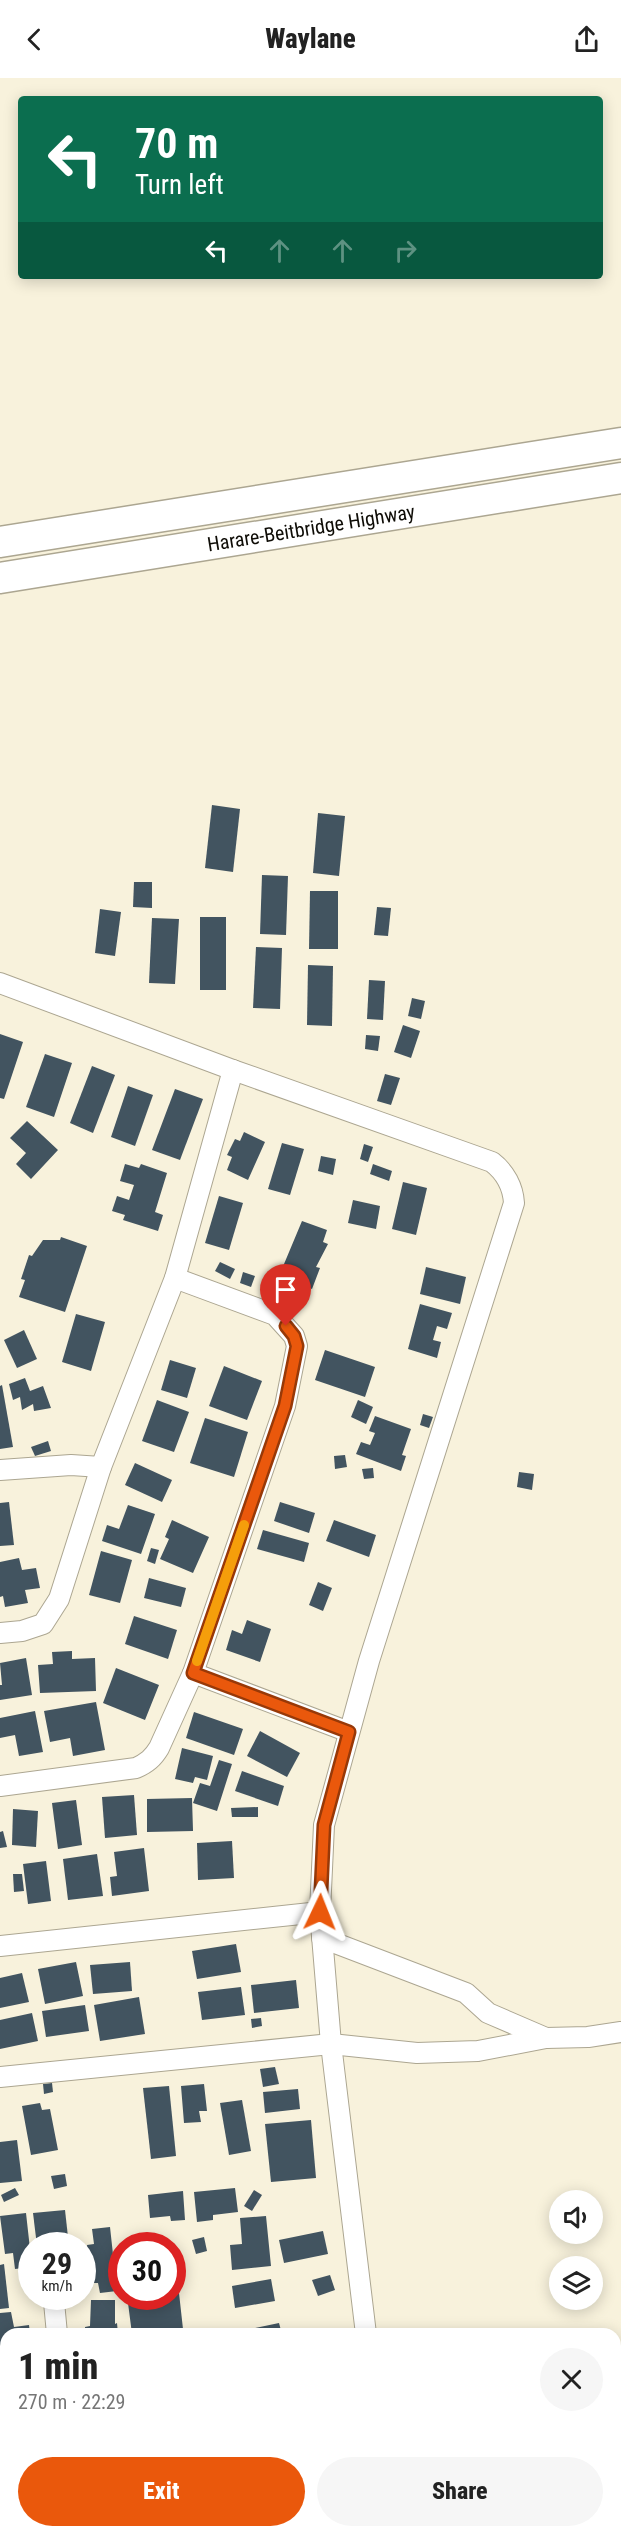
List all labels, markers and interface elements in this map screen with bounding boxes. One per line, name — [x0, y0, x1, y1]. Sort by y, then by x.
icon: back — [18, 23, 51, 56]
text: Waylane — [265, 23, 356, 55]
icon: share — [570, 23, 603, 56]
text: 70 m — [135, 119, 218, 168]
icon: left — [36, 120, 114, 198]
text: Turn left — [135, 169, 224, 201]
icon: left — [200, 234, 233, 267]
icon: ahead — [263, 234, 296, 267]
icon: ahead — [326, 234, 359, 267]
icon: right — [389, 234, 422, 267]
street label: Harare-Beitbridge Highway — [205, 499, 417, 556]
pin — [260, 1264, 311, 1326]
icon: arrive — [269, 1273, 302, 1306]
position arrow — [288, 1880, 352, 1944]
map controls — [549, 2190, 603, 2310]
button: sound — [549, 2190, 603, 2244]
speed limit sign: 30 — [108, 2232, 186, 2310]
text: 29 — [42, 2246, 72, 2281]
button: layers — [549, 2256, 603, 2310]
text: km/h — [42, 2277, 72, 2295]
text: 1 min — [18, 2346, 98, 2388]
button: close — [540, 2348, 603, 2411]
text: 270 m · 22:29 — [18, 2390, 125, 2414]
button: Exit — [18, 2457, 305, 2526]
button: Share — [317, 2457, 603, 2526]

